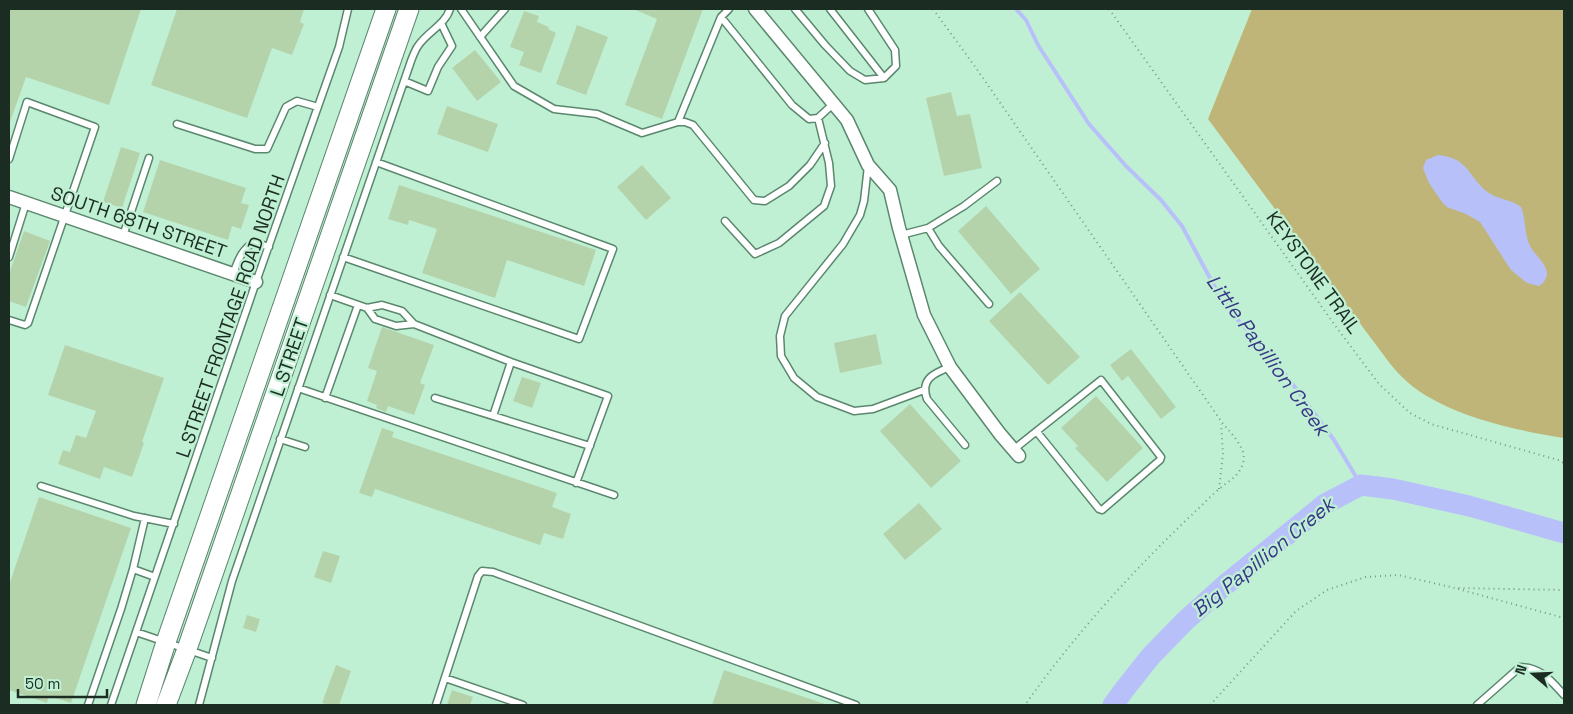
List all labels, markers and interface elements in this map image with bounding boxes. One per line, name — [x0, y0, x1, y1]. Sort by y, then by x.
street label: L STREET FRONTAGE ROAD NORTH — [171, 171, 289, 461]
street label: SOUTH 68TH STREET — [48, 181, 230, 264]
street label: KEYSTONE TRAIL — [1261, 206, 1367, 339]
water label: Little Papillion Creek — [1201, 269, 1337, 443]
street label: L STREET — [265, 314, 313, 400]
water label: Big Papillion Creek — [1186, 490, 1341, 623]
north arrow — [1508, 649, 1558, 699]
text: N — [1511, 662, 1531, 677]
scale bar — [18, 666, 106, 698]
text: 50 m — [25, 674, 60, 693]

